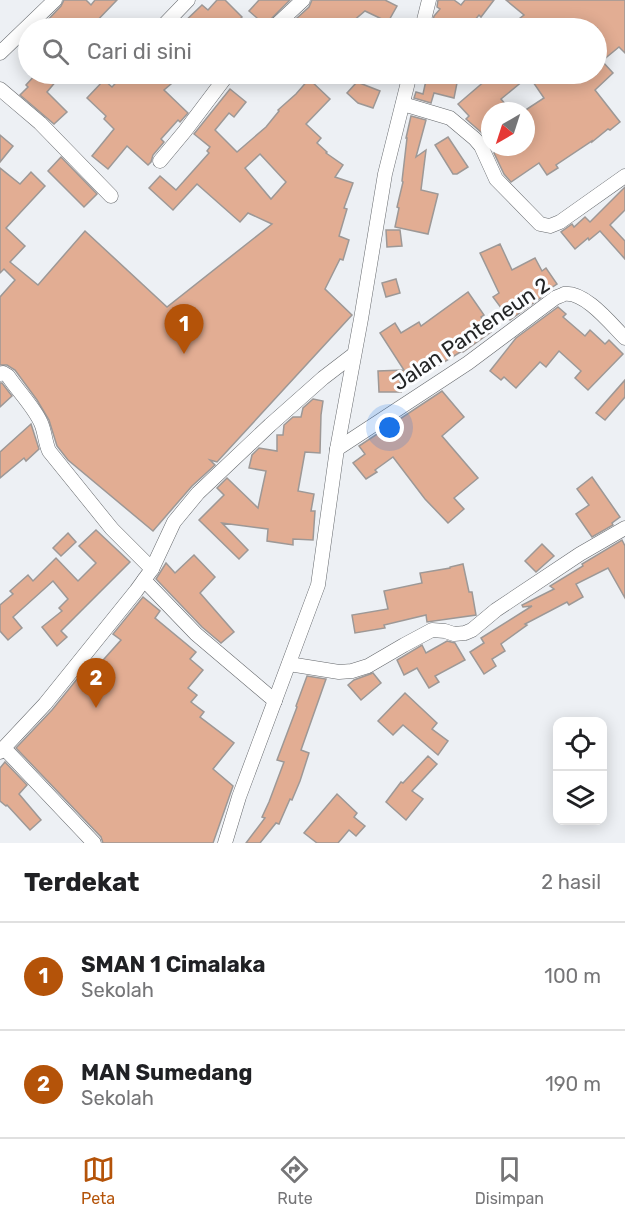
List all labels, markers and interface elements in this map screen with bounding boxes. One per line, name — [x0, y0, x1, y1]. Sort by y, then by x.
search box — [18, 18, 607, 84]
icon: search — [39, 35, 72, 68]
text: Cari di sini — [87, 38, 192, 65]
north arrow — [481, 102, 535, 156]
street label: Jalan Panteneun 2 — [387, 272, 554, 395]
pin: 1 — [164, 304, 204, 354]
your location — [375, 413, 404, 442]
pin: 2 — [76, 658, 116, 708]
map controls — [553, 717, 607, 825]
button: locate — [553, 717, 607, 771]
button: layers — [553, 771, 607, 825]
text: Terdekat — [24, 867, 139, 898]
text: 2 hasil — [541, 870, 601, 894]
text: SMAN 1 Cimalaka — [81, 951, 265, 978]
text: 1 — [39, 964, 48, 988]
text: 100 m — [544, 964, 601, 988]
text: Sekolah — [81, 978, 154, 1002]
text: MAN Sumedang — [81, 1059, 252, 1086]
text: 2 — [37, 1072, 50, 1096]
text: 190 m — [545, 1072, 601, 1096]
text: Sekolah — [81, 1086, 154, 1110]
tab: Peta — [81, 1153, 115, 1208]
tab: Rute — [277, 1153, 313, 1208]
tab: Disimpan — [475, 1153, 544, 1208]

